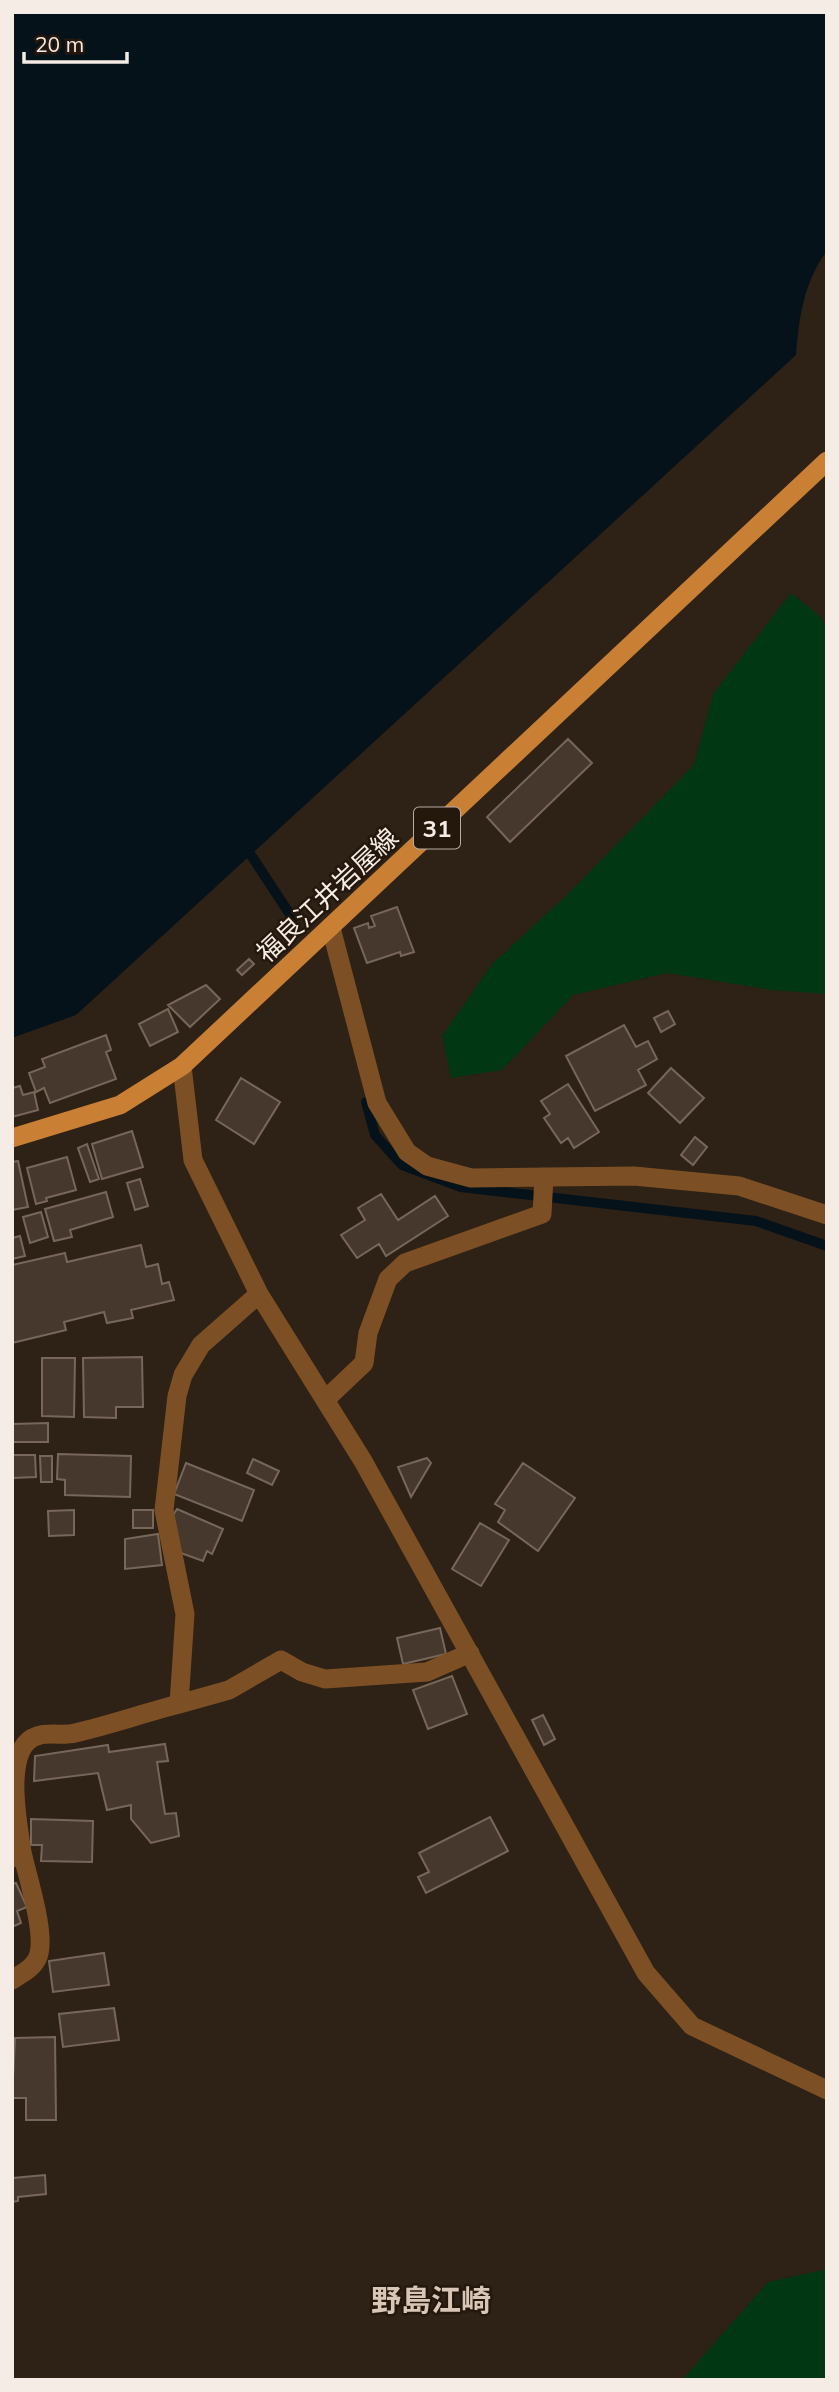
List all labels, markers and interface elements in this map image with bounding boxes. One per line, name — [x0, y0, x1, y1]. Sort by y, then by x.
scale bar — [24, 21, 128, 65]
text: 20 m — [35, 31, 84, 57]
road number: 31 — [414, 808, 460, 848]
street label: 福良江井岩屋線 — [249, 821, 405, 969]
district label: 野島江崎 — [371, 2281, 491, 2319]

